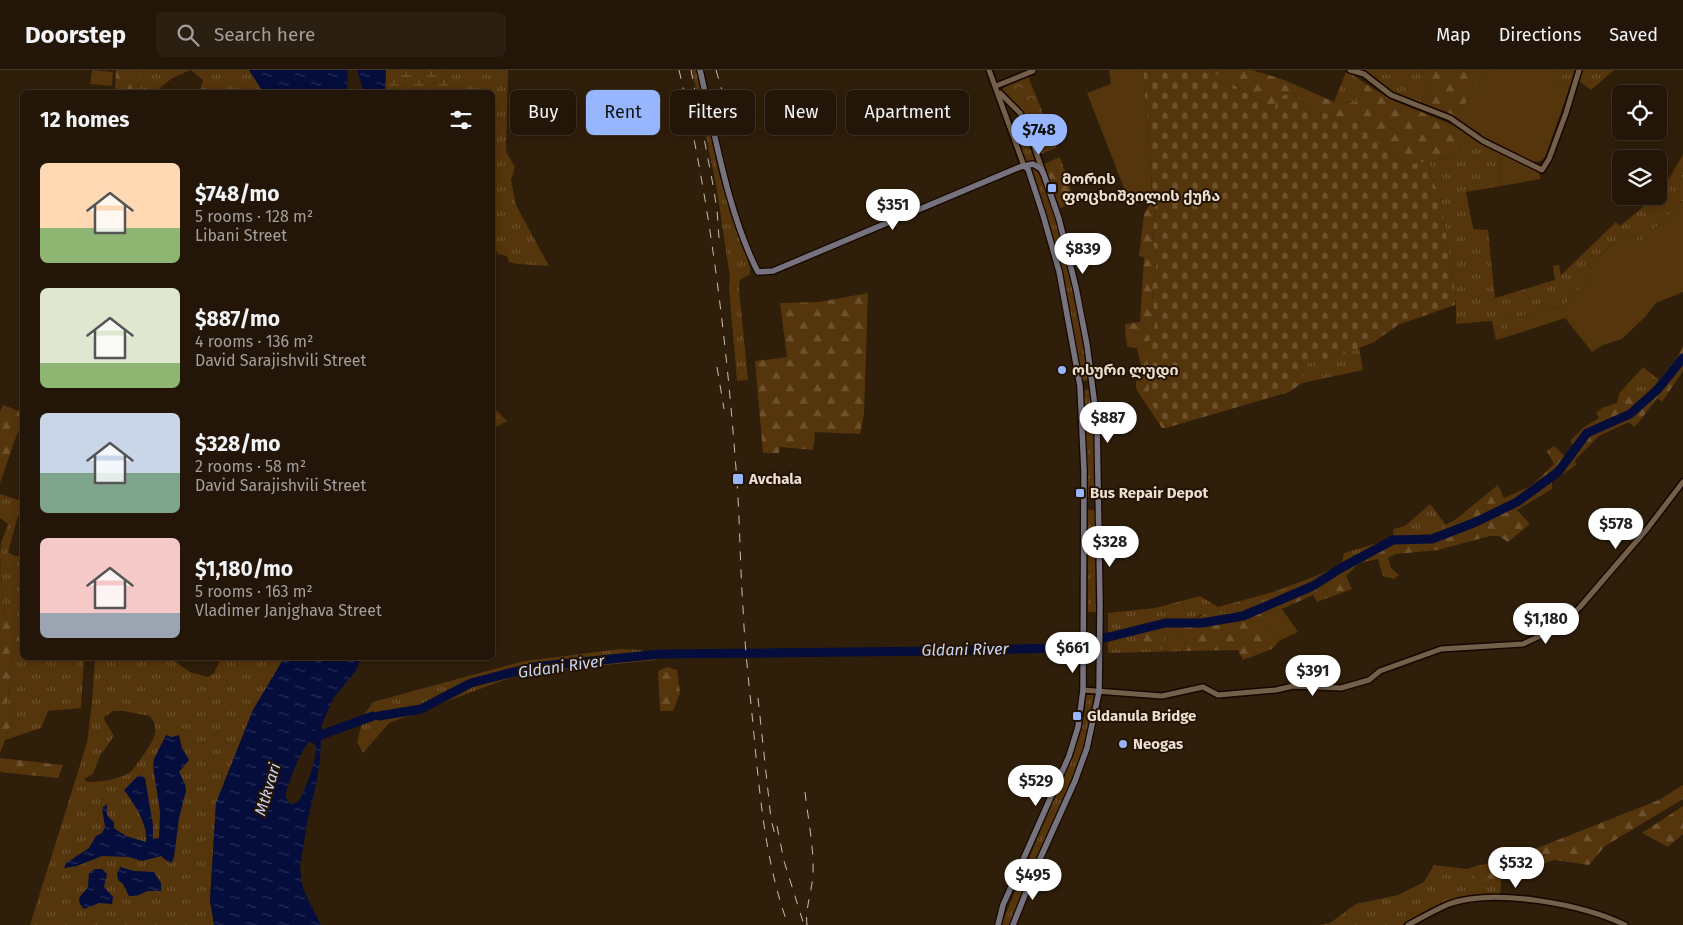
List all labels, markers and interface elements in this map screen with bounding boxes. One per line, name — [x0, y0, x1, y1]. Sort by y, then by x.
search box — [156, 12, 506, 57]
text: Doorstep — [25, 21, 126, 49]
icon: search — [174, 21, 202, 49]
text: Search here — [214, 23, 315, 46]
text: Map — [1436, 24, 1471, 46]
text: Directions — [1499, 24, 1581, 46]
text: Saved — [1609, 24, 1658, 46]
map controls — [1612, 85, 1667, 205]
button: locate — [1612, 85, 1667, 140]
chip: Buy — [510, 90, 576, 135]
chip: Rent — [586, 90, 660, 135]
chip: Filters — [670, 90, 755, 135]
chip: New — [765, 90, 836, 135]
chip: Apartment — [846, 90, 969, 135]
icon: filters — [447, 106, 475, 134]
text: 12 homes — [40, 107, 129, 133]
pin: $748 — [1009, 114, 1069, 156]
text: $748 — [1022, 120, 1056, 139]
button: layers — [1612, 150, 1667, 205]
place label: მორის ფოცხიშვილის ქუჩა — [1062, 170, 1220, 205]
text: $748/mo — [195, 181, 279, 207]
marker: მორის ფოცხიშვილის ქუჩა — [1046, 182, 1058, 194]
icon: home — [80, 183, 140, 243]
pin: $351 — [863, 189, 923, 231]
text: $351 — [877, 195, 909, 214]
text: 5 rooms · 128 m² — [195, 207, 313, 226]
text: Libani Street — [195, 226, 287, 245]
pin: $839 — [1053, 232, 1113, 275]
text: $839 — [1065, 239, 1101, 258]
text: $887/mo — [195, 306, 280, 332]
icon: home — [80, 308, 140, 368]
text: 4 rooms · 136 m² — [195, 332, 313, 351]
text: David Sarajishvili Street — [195, 351, 366, 370]
place label: ოსური ლუდი — [1072, 361, 1178, 379]
marker: ოსური ლუდი — [1056, 364, 1068, 376]
pin: $887 — [1078, 402, 1138, 444]
text: $887 — [1091, 408, 1125, 427]
text: $328/mo — [195, 431, 281, 457]
icon: home — [80, 433, 140, 493]
text: 2 rooms · 58 m² — [195, 457, 306, 476]
place label: Avchala — [748, 470, 802, 488]
marker: Avchala — [731, 472, 745, 486]
text: David Sarajishvili Street — [195, 476, 366, 495]
place label: Bus Repair Depot — [1090, 484, 1209, 502]
marker: Bus Repair Depot — [1074, 487, 1086, 499]
pin: $578 — [1586, 508, 1646, 550]
text: $578 — [1599, 514, 1633, 533]
pin: $328 — [1080, 526, 1140, 568]
text: $328 — [1093, 532, 1127, 551]
text: $1,180/mo — [195, 556, 293, 582]
icon: home — [80, 558, 140, 618]
text: 5 rooms · 163 m² — [195, 582, 313, 601]
text: Vladimer Janjghava Street — [195, 601, 382, 620]
pin: $1,180 — [1505, 602, 1587, 645]
text: $1,180 — [1524, 609, 1568, 628]
pin: $661 — [1043, 632, 1103, 674]
text: $661 — [1056, 638, 1090, 657]
water label: Gldani River — [921, 639, 1010, 660]
water label: Gldani River — [517, 651, 606, 682]
pin: $391 — [1283, 654, 1343, 697]
text: $391 — [1297, 661, 1330, 680]
place label: Gldanula Bridge — [1087, 707, 1196, 725]
marker: Gldanula Bridge — [1071, 710, 1083, 722]
place label: Neogas — [1133, 735, 1183, 753]
marker: Neogas — [1117, 738, 1129, 750]
water label: Mtkvari — [250, 760, 285, 818]
pin: $529 — [1006, 764, 1066, 807]
text: $529 — [1019, 771, 1053, 790]
pin: $532 — [1486, 846, 1546, 889]
text: $532 — [1499, 853, 1533, 872]
pin: $495 — [1003, 858, 1063, 901]
text: $495 — [1015, 865, 1051, 884]

